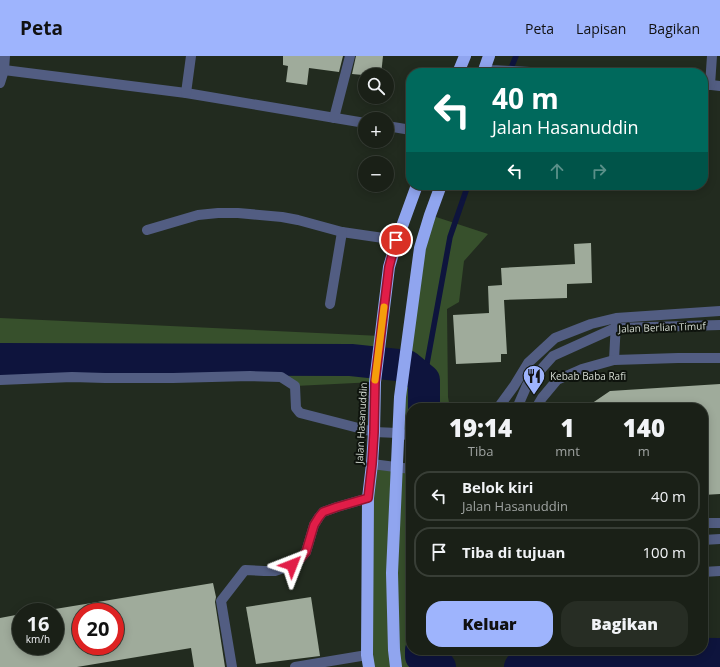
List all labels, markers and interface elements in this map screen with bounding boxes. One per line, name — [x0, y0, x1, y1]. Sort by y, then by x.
text: Peta — [20, 15, 63, 41]
text: Peta — [525, 19, 554, 38]
text: Lapisan — [576, 19, 626, 38]
text: Bagikan — [648, 19, 700, 38]
map controls — [358, 68, 394, 192]
button: search — [358, 68, 394, 104]
text: 40 m — [492, 79, 559, 117]
icon: left — [426, 84, 478, 136]
button: + — [358, 112, 394, 148]
text: Jalan Hasanuddin — [492, 115, 639, 139]
button: − — [358, 156, 394, 192]
icon: left — [504, 160, 526, 182]
icon: ahead — [546, 160, 568, 182]
icon: right — [588, 160, 610, 182]
pin — [379, 223, 413, 257]
icon: arrive — [385, 229, 407, 251]
street label: Jalan Berlian Timuf — [617, 318, 707, 336]
restaurant icon: Kebab Baba Rafi — [521, 363, 547, 396]
place label: Kebab Baba Rafi — [550, 369, 626, 383]
street label: Jalan Hasanuddin — [352, 382, 370, 465]
text: 19:14 — [449, 411, 512, 444]
text: 1 — [560, 411, 575, 444]
text: 140 — [623, 411, 665, 444]
text: Tiba — [468, 442, 493, 460]
text: mnt — [555, 442, 580, 460]
text: m — [638, 442, 650, 460]
text: Belok kiri — [462, 477, 533, 497]
icon: left — [428, 485, 450, 507]
text: 40 m — [651, 486, 686, 506]
text: Jalan Hasanuddin — [462, 497, 568, 515]
icon: arrive — [428, 541, 450, 563]
text: Tiba di tujuan — [462, 542, 565, 562]
text: 100 m — [642, 542, 686, 562]
position arrow — [271, 544, 313, 586]
button: Keluar — [426, 601, 553, 647]
button: Bagikan — [561, 601, 688, 647]
speed limit sign: 20 — [72, 603, 124, 655]
text: 16 — [27, 610, 49, 637]
text: km/h — [26, 632, 50, 646]

